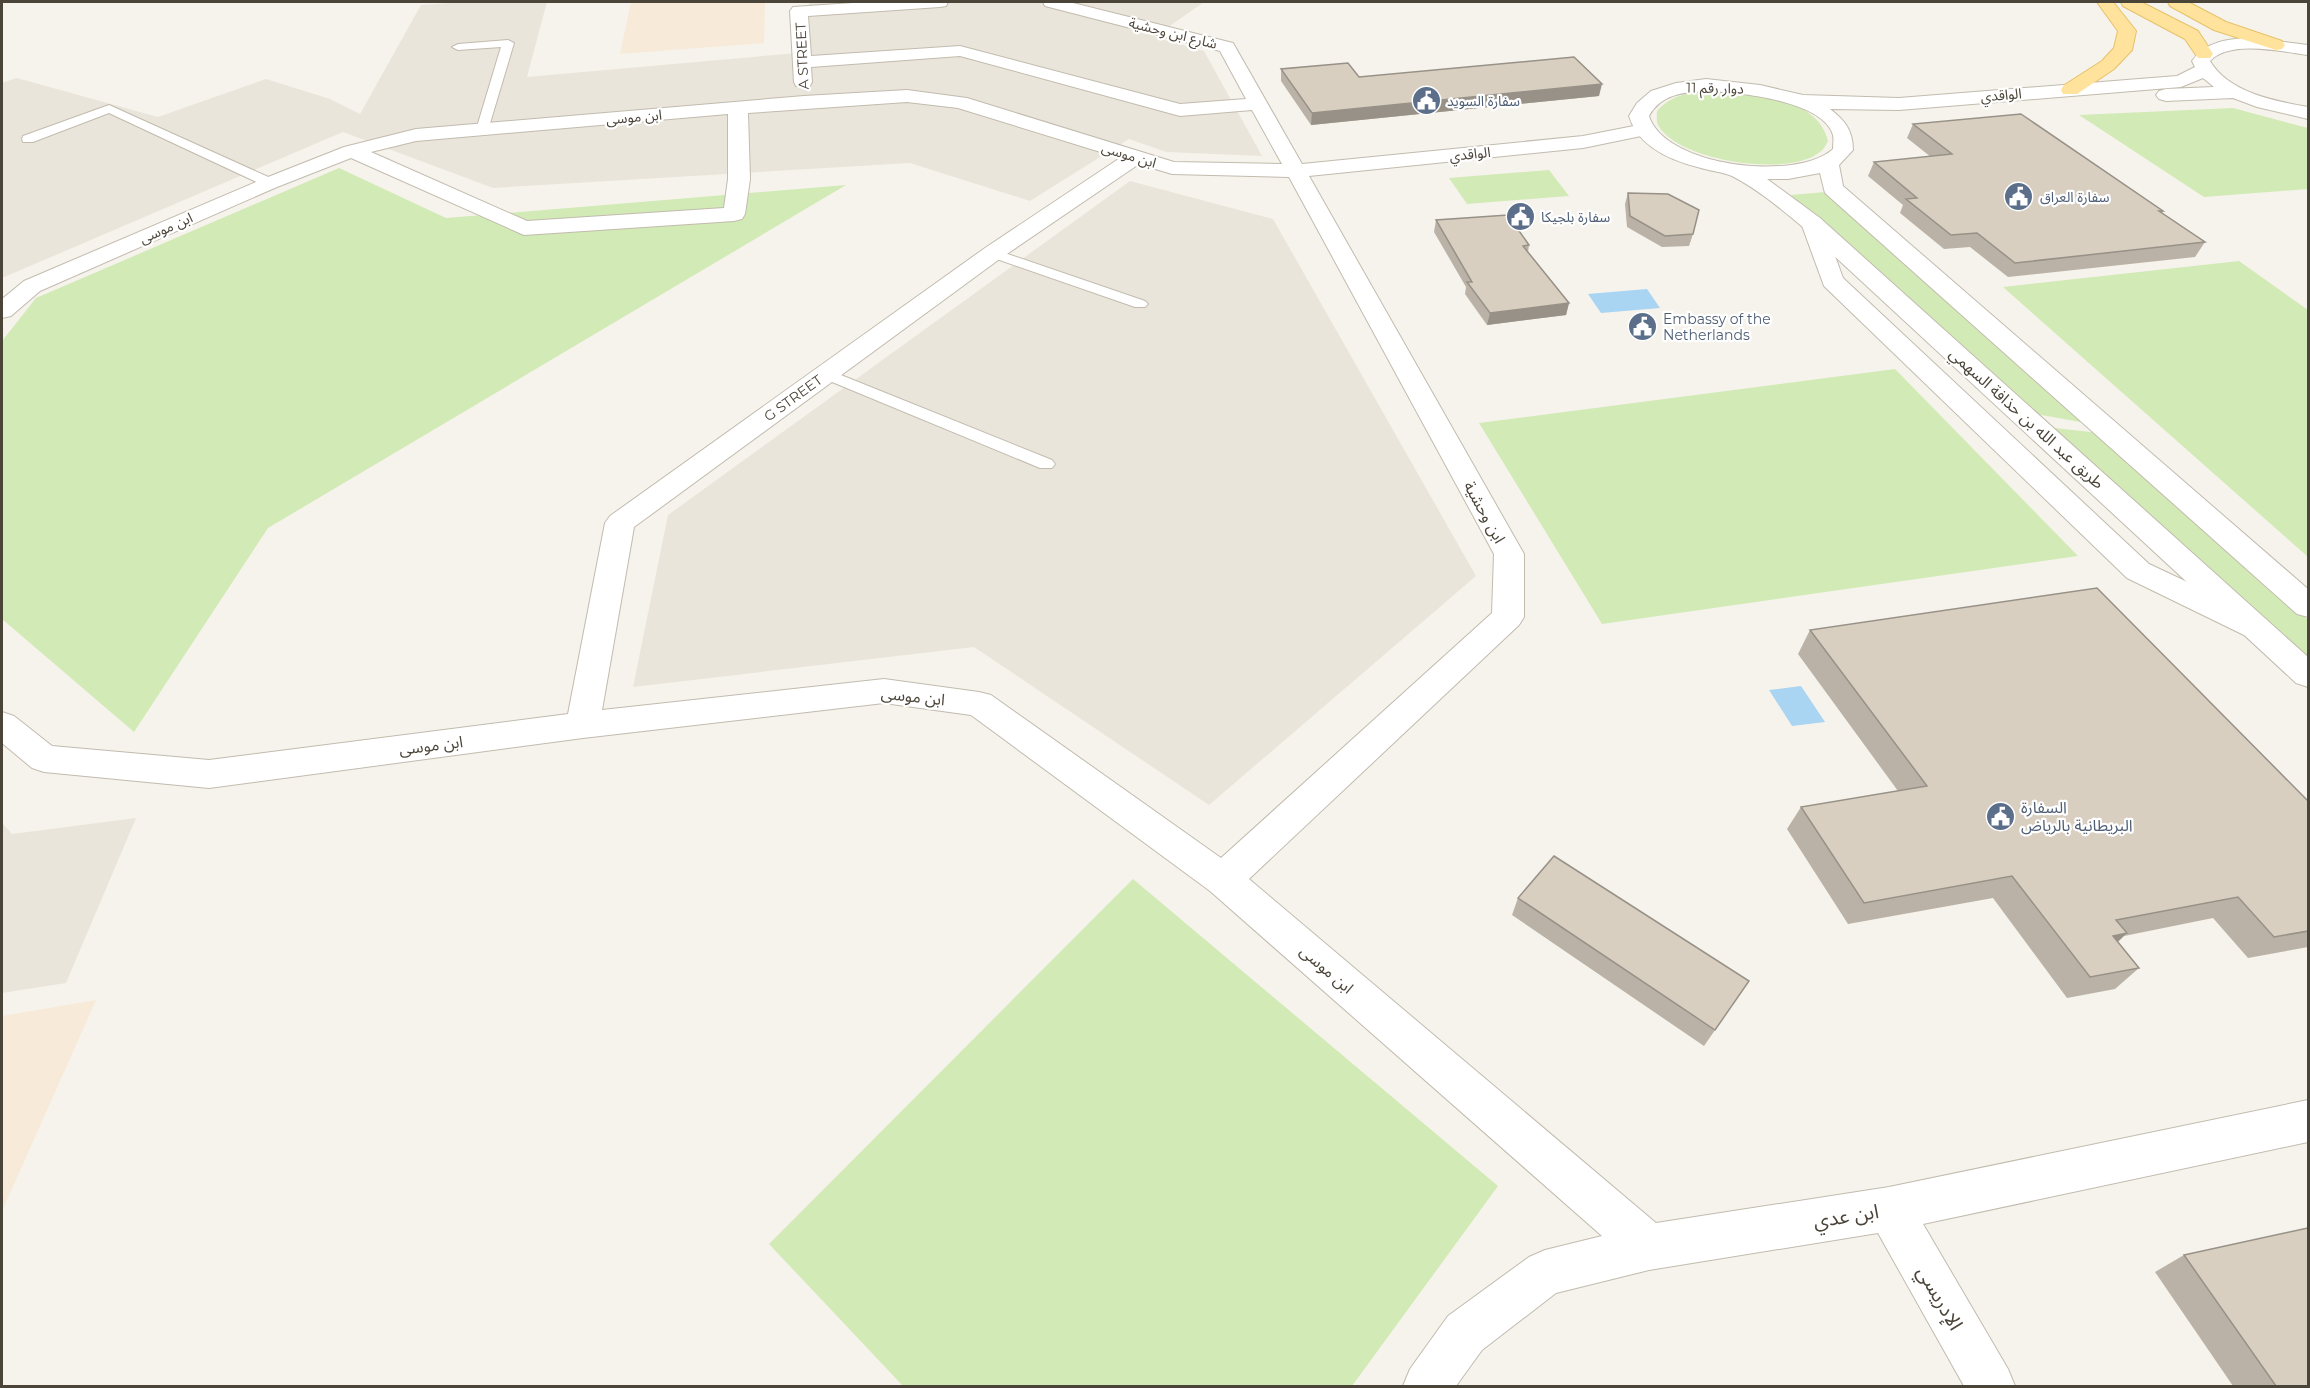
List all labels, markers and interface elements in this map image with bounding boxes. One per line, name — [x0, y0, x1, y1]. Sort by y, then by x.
street label: شارع ابن وحشية — [1126, 13, 1219, 55]
street label: A STREET — [791, 22, 813, 90]
street label: دوار رقم 11 — [1686, 78, 1744, 100]
street label: الواقدي — [1980, 84, 2023, 108]
public building icon: سفارة السويد — [1410, 85, 1442, 117]
place label: سفارة السويد — [1447, 92, 1520, 110]
street label: ابن موسى — [605, 106, 663, 128]
street label: ابن موسى — [1099, 138, 1159, 172]
street label: الواقدي — [1449, 143, 1492, 167]
public building icon: سفارة العراق — [2003, 181, 2035, 213]
place label: سفارة العراق — [2040, 188, 2110, 206]
public building icon: سفارة بلجيكا — [1504, 201, 1536, 233]
street label: ابن موسى — [137, 208, 195, 248]
place label: سفارة بلجيكا — [1541, 208, 1610, 226]
place label: Embassy of the Netherlands — [1663, 310, 1771, 344]
public building icon: Embassy of the Netherlands — [1626, 311, 1658, 343]
street label: طريق عبد الله بن حذافة السهمي — [1944, 344, 2108, 495]
street label: G STREET — [760, 371, 826, 425]
street label: ابن وحشية — [1460, 478, 1509, 547]
street label: ابن موسى — [880, 684, 946, 709]
street label: ابن موسى — [398, 732, 464, 759]
place label: السفارة البريطانية بالرياض — [2021, 798, 2133, 835]
public building icon: السفارة البريطانية بالرياض — [1984, 800, 2016, 832]
street label: ابن موسى — [1296, 941, 1357, 998]
street label: ابن عدي — [1812, 1199, 1881, 1237]
street label: الإدريسي — [1909, 1262, 1968, 1336]

